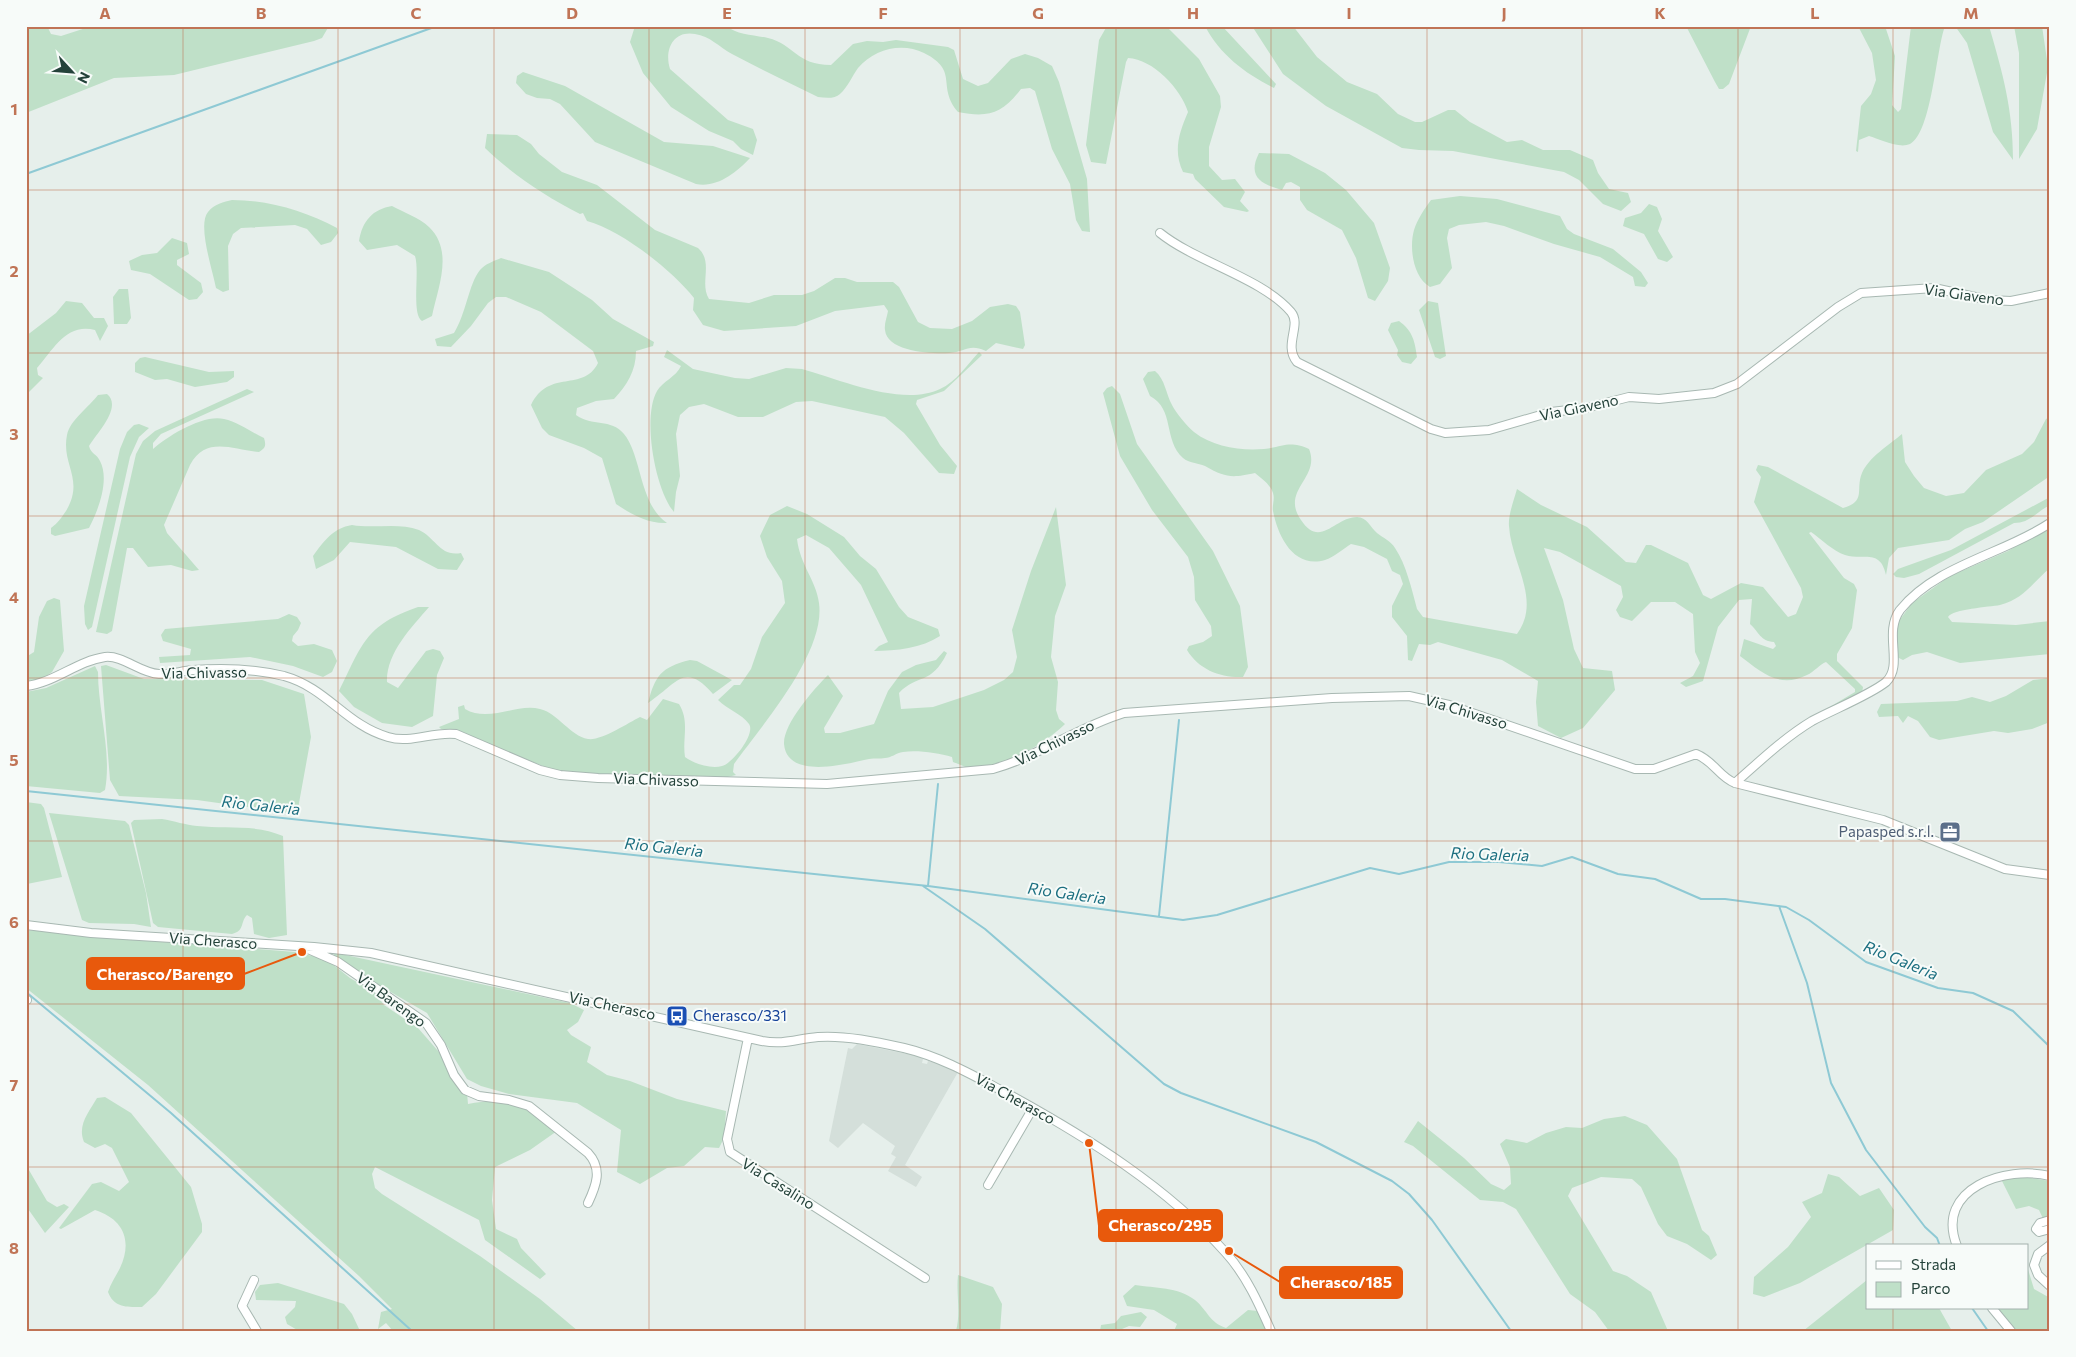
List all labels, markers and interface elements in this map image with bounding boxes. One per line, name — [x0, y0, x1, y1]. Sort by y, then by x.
text: A — [99, 3, 111, 22]
text: B — [256, 3, 267, 22]
text: C — [411, 3, 422, 22]
text: D — [566, 3, 578, 22]
text: E — [722, 3, 732, 22]
text: F — [878, 3, 888, 22]
text: G — [1032, 3, 1044, 22]
text: H — [1187, 3, 1199, 22]
text: I — [1346, 3, 1352, 22]
text: J — [1501, 3, 1507, 22]
text: K — [1654, 3, 1666, 22]
text: L — [1810, 3, 1820, 22]
text: M — [1963, 3, 1979, 22]
north arrow — [48, 48, 98, 98]
text: N — [74, 69, 94, 86]
text: 1 — [10, 99, 18, 118]
text: 2 — [9, 261, 19, 280]
street label: Via Giaveno — [1923, 280, 2005, 309]
street label: Via Giaveno — [1538, 390, 1620, 424]
text: 3 — [9, 424, 19, 443]
text: 4 — [9, 587, 19, 606]
street label: Via Chivasso — [161, 662, 247, 682]
street label: Via Chivasso — [1423, 690, 1510, 732]
street label: Via Chivasso — [1012, 715, 1097, 769]
text: 5 — [9, 750, 19, 769]
street label: Via Chivasso — [613, 769, 699, 789]
water label: Rio Galeria — [221, 791, 301, 818]
office icon: Papasped s.r.l. — [1938, 820, 1962, 844]
place label: Papasped s.r.l. — [1838, 822, 1934, 840]
water label: Rio Galeria — [624, 833, 704, 860]
water label: Rio Galeria — [1450, 843, 1530, 864]
water label: Rio Galeria — [1027, 878, 1107, 907]
text: 6 — [9, 912, 19, 931]
street label: Via Cherasco — [168, 928, 258, 952]
water label: Rio Galeria — [1861, 936, 1941, 983]
callout: Cherasco/Barengo — [87, 958, 244, 989]
text: Cherasco/Barengo — [97, 964, 234, 983]
street label: Via Barengo — [353, 968, 430, 1030]
street label: Via Cherasco — [567, 987, 657, 1023]
bus stop icon: Cherasco/331 — [665, 1004, 689, 1028]
place label: Cherasco/331 — [693, 1006, 787, 1024]
street label: Via Cherasco — [972, 1069, 1059, 1127]
text: 7 — [10, 1075, 19, 1094]
street label: Via Casalino — [739, 1154, 818, 1213]
callout: Cherasco/295 — [1099, 1210, 1222, 1241]
text: Cherasco/295 — [1108, 1215, 1212, 1234]
text: 8 — [9, 1238, 19, 1257]
legend — [1866, 1244, 2028, 1310]
text: Strada — [1911, 1255, 1956, 1273]
callout: Cherasco/185 — [1280, 1267, 1402, 1298]
text: Cherasco/185 — [1290, 1272, 1392, 1291]
text: Parco — [1911, 1279, 1950, 1297]

